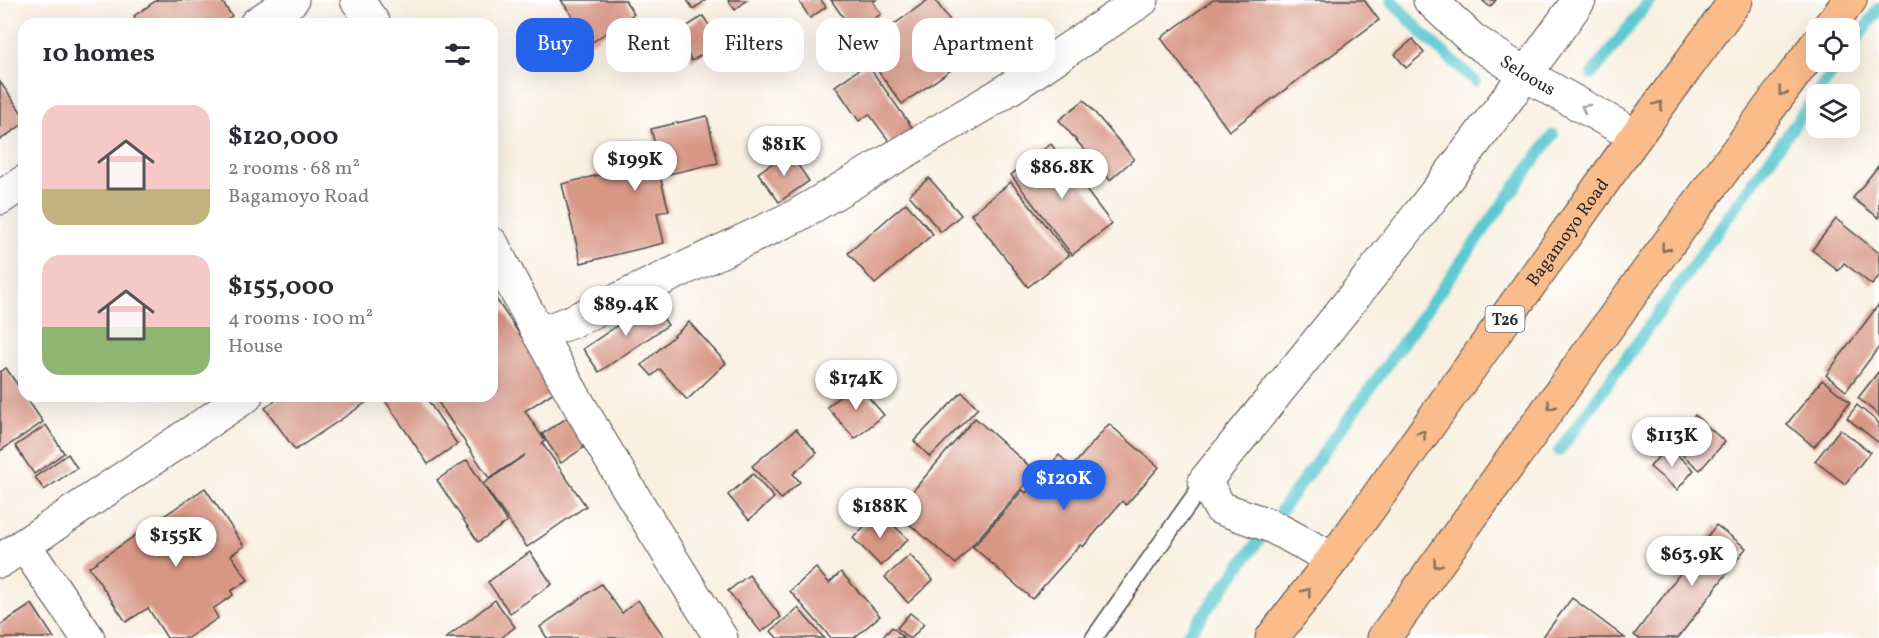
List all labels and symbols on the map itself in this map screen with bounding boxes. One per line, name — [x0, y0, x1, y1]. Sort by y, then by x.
street label: Seloous — [1494, 50, 1560, 103]
one-way arrow — [1778, 85, 1789, 96]
one-way arrow — [1651, 101, 1662, 112]
one-way arrow — [1580, 104, 1591, 115]
pin: $81K — [748, 126, 820, 177]
pin: $199K — [593, 141, 677, 192]
pin: $86.8K — [1013, 149, 1111, 200]
street label: Bagamoyo Road — [1521, 174, 1616, 292]
one-way arrow — [1662, 241, 1673, 252]
pin: $89.4K — [577, 286, 675, 337]
road number: T26 — [1486, 306, 1524, 332]
pin: $174K — [814, 360, 898, 411]
one-way arrow — [1547, 399, 1558, 410]
pin: $113K — [1630, 417, 1714, 468]
one-way arrow — [1415, 430, 1426, 441]
pin: $120K — [1022, 460, 1106, 511]
pin: $188K — [838, 488, 922, 539]
pin: $155K — [134, 517, 218, 568]
pin: $63.9K — [1643, 536, 1741, 587]
one-way arrow — [1433, 558, 1444, 569]
one-way arrow — [1300, 587, 1311, 598]

